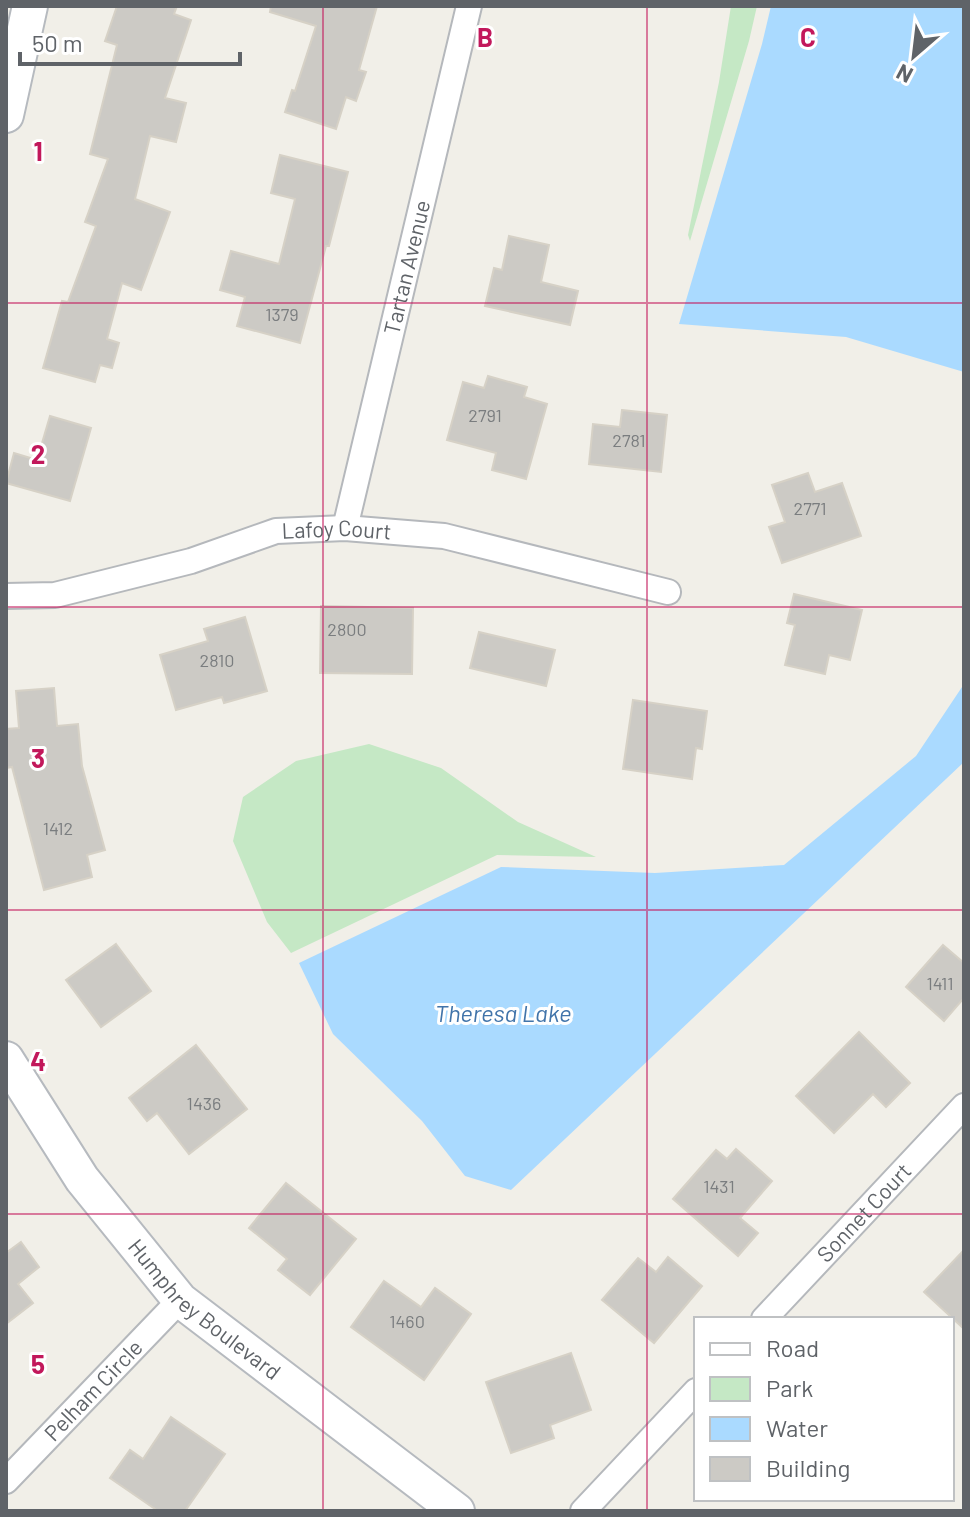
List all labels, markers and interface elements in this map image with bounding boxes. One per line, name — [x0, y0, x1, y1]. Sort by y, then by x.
scale bar — [20, 16, 240, 66]
north arrow — [874, 16, 954, 96]
text: B — [477, 21, 493, 52]
text: C — [800, 21, 816, 52]
text: 50 m — [32, 28, 83, 57]
text: N — [892, 60, 917, 89]
text: 1 — [33, 135, 43, 166]
street label: Tartan Avenue — [377, 197, 434, 337]
house number: 1379 — [265, 303, 299, 325]
house number: 2791 — [468, 404, 502, 426]
house number: 2781 — [612, 429, 646, 451]
text: 2 — [31, 438, 45, 469]
house number: 2771 — [793, 497, 827, 519]
street label: Lafoy Court — [281, 514, 393, 544]
house number: 2800 — [327, 618, 367, 640]
house number: 2810 — [200, 649, 235, 671]
text: 3 — [31, 742, 45, 773]
house number: 1412 — [43, 817, 73, 839]
house number: 1411 — [926, 972, 954, 994]
water label: Theresa Lake — [435, 998, 571, 1027]
text: 4 — [30, 1045, 46, 1076]
house number: 1436 — [187, 1092, 221, 1114]
street label: Sonnet Court — [811, 1157, 916, 1267]
house number: 1431 — [703, 1175, 735, 1197]
street label: Humphrey Boulevard — [124, 1233, 286, 1384]
house number: 1460 — [389, 1310, 425, 1332]
legend — [694, 1317, 954, 1501]
street label: Pelham Circle — [38, 1333, 147, 1445]
text: Road — [766, 1333, 819, 1362]
text: 5 — [31, 1348, 45, 1379]
text: Park — [766, 1373, 813, 1402]
text: Water — [766, 1413, 828, 1442]
text: Building — [766, 1453, 850, 1482]

